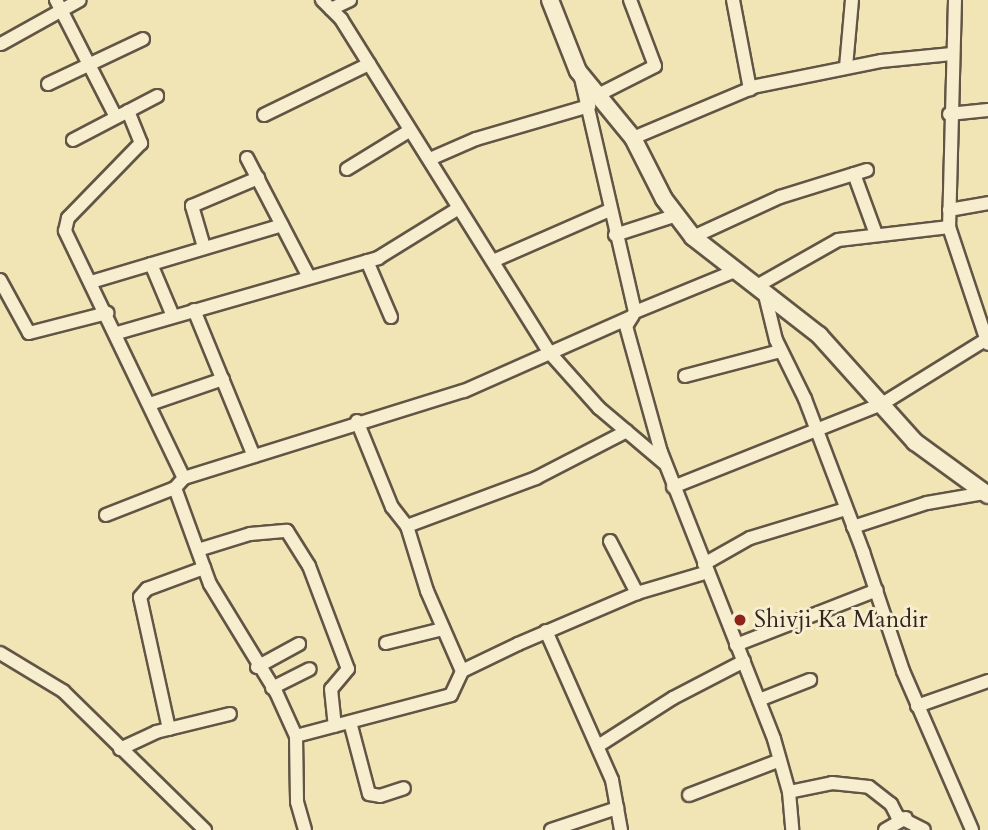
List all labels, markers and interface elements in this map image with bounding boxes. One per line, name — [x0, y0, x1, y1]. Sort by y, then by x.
place label: Shivji Ka Mandir — [754, 606, 928, 634]
marker: Shivji Ka Mandir — [732, 612, 748, 628]

